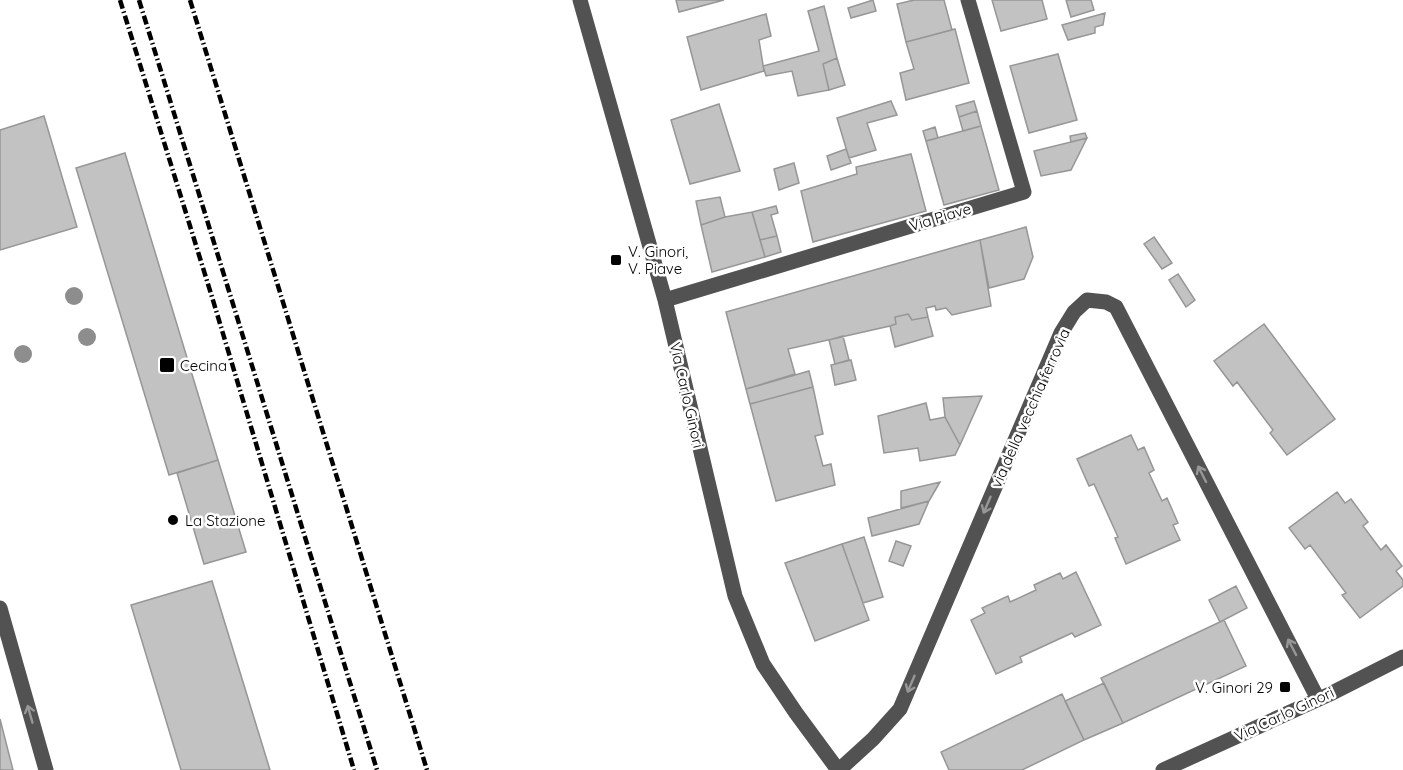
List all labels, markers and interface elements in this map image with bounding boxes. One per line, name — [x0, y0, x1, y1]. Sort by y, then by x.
street label: Via Piave — [907, 199, 973, 235]
place label: V. Ginori, V. Piave — [628, 242, 688, 278]
marker: V. Ginori, V. Piave — [609, 253, 623, 267]
street label: via della vecchia ferrovia — [986, 325, 1074, 491]
street label: Via Carlo Ginori — [666, 340, 708, 450]
marker: Cecina — [158, 356, 176, 374]
place label: Cecina — [180, 356, 227, 375]
one-way arrow — [1196, 466, 1208, 483]
one-way arrow — [981, 496, 992, 514]
place label: La Stazione — [185, 511, 265, 530]
marker: La Stazione — [166, 513, 180, 527]
one-way arrow — [1285, 638, 1297, 656]
one-way arrow — [905, 675, 916, 693]
place label: V. Ginori 29 — [1195, 678, 1273, 697]
marker: V. Ginori 29 — [1278, 680, 1292, 694]
street label: Via Carlo Ginori — [1231, 683, 1337, 745]
one-way arrow — [24, 705, 35, 724]

